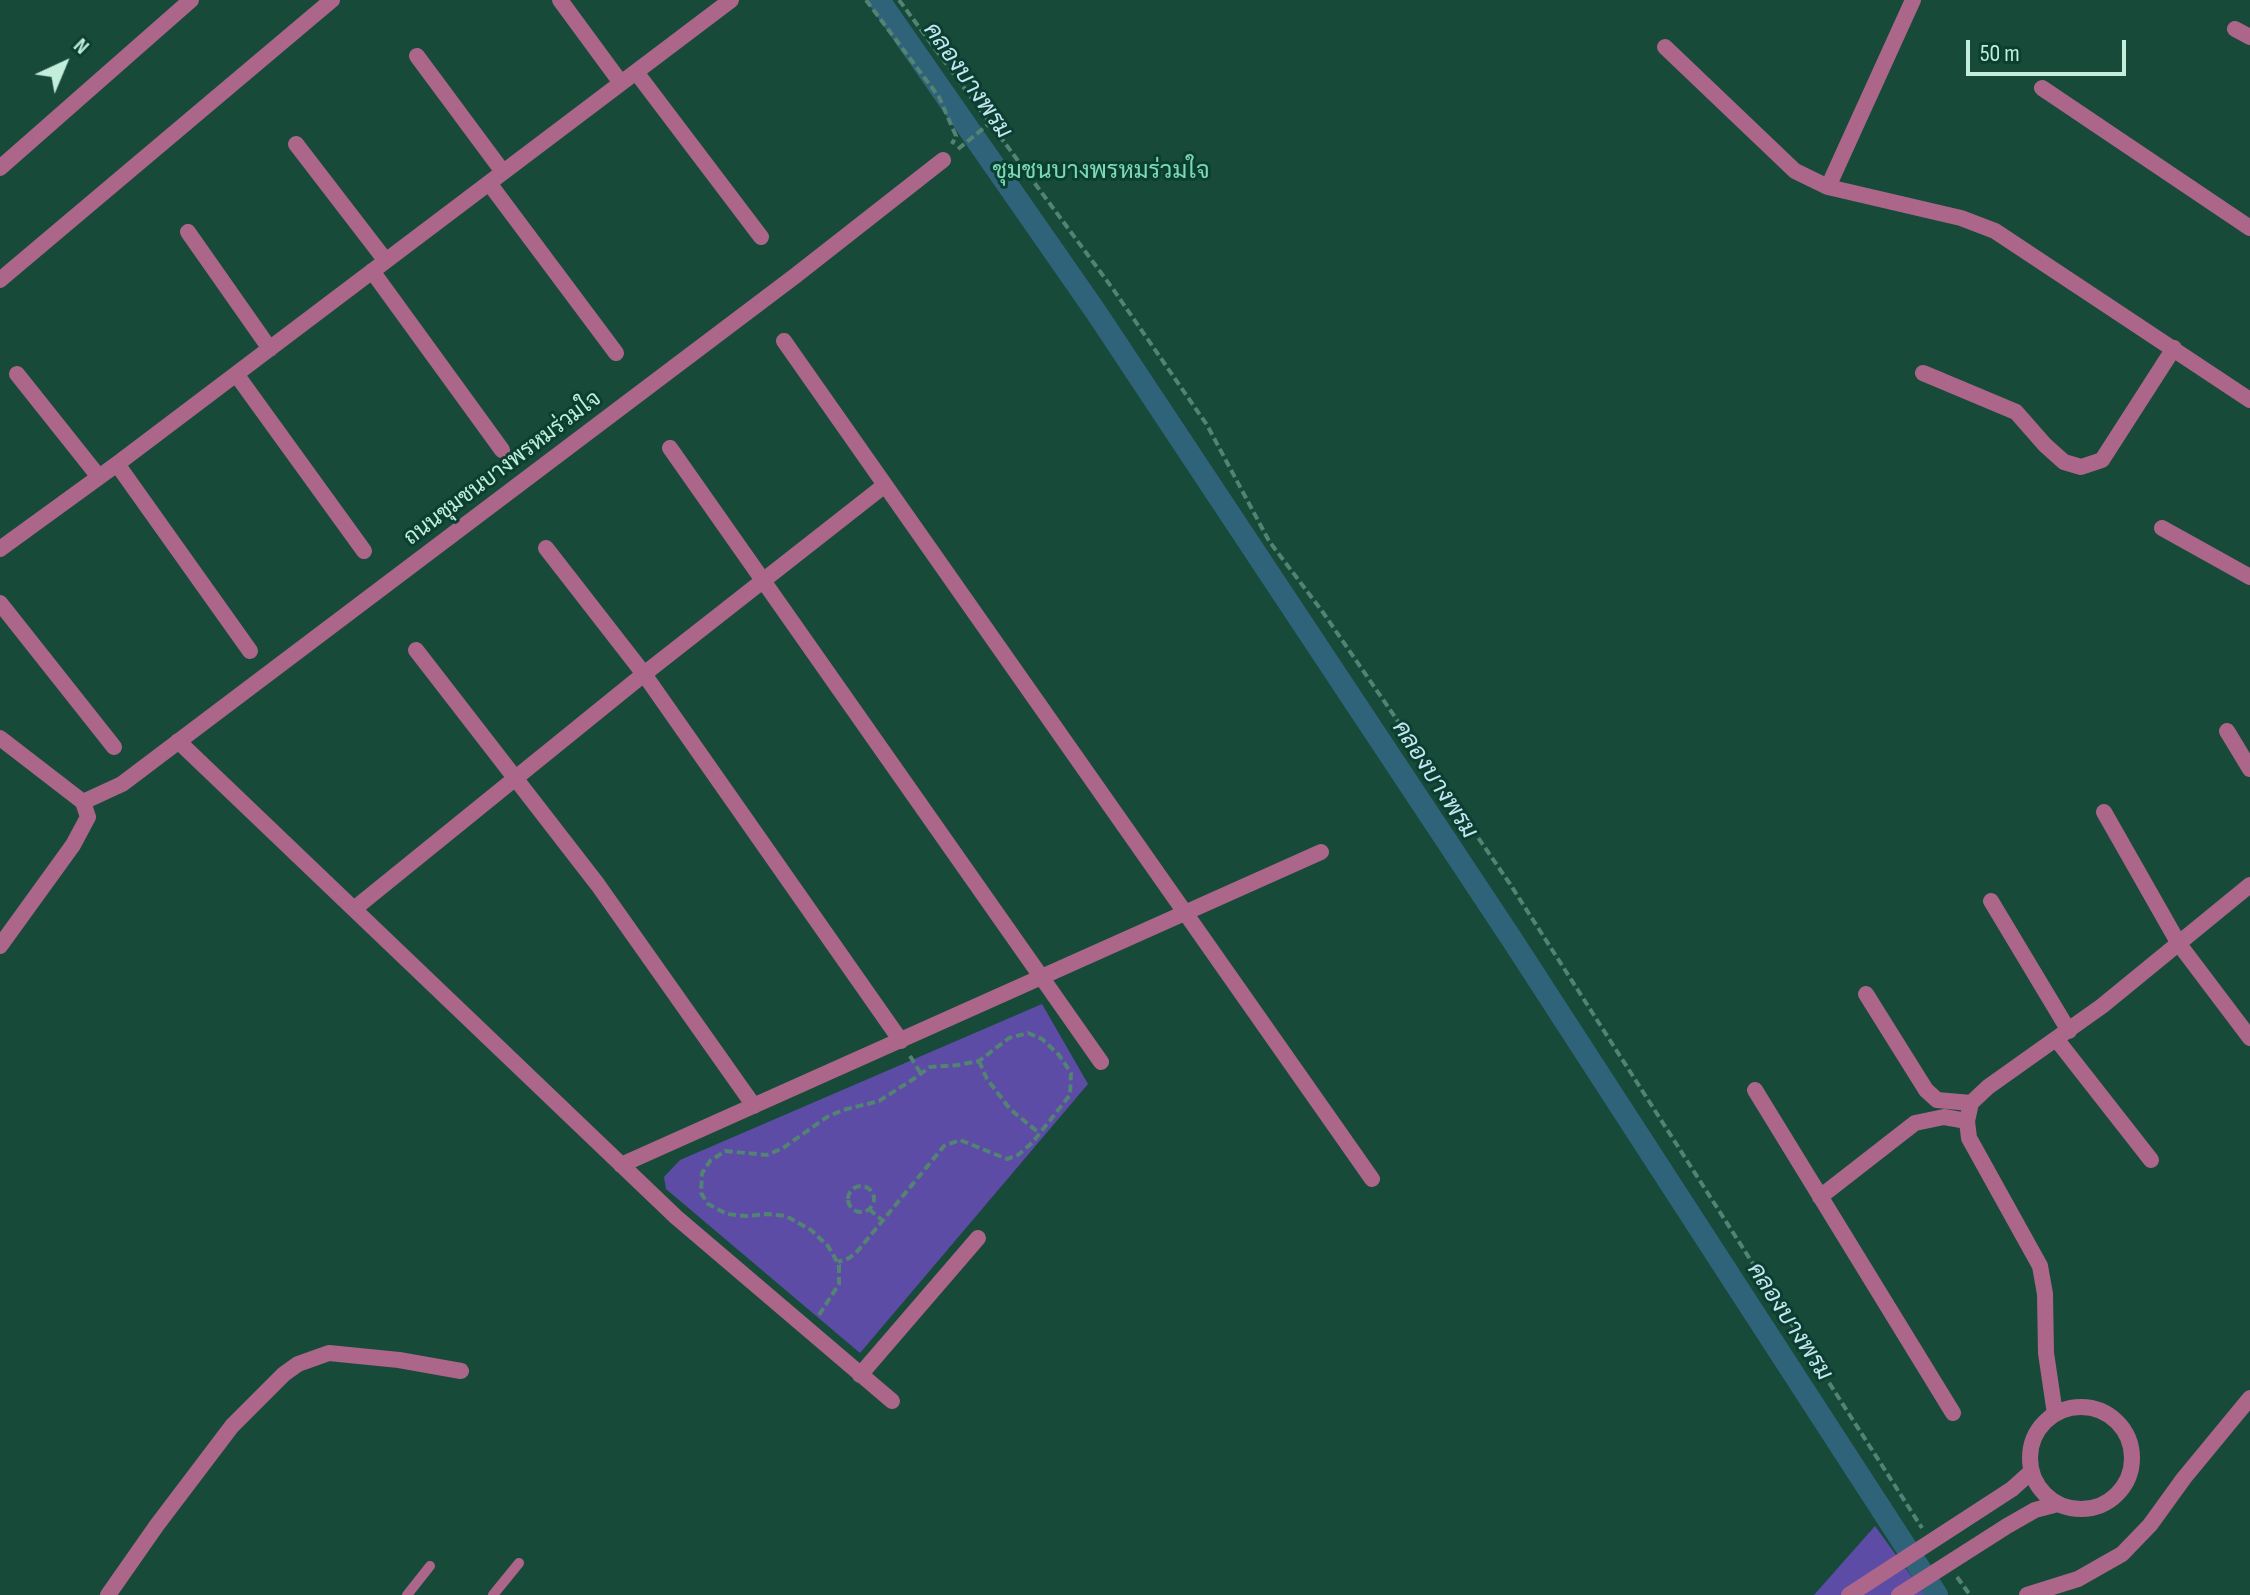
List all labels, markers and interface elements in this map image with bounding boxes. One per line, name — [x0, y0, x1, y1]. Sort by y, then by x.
water label: คลองบางพรม — [916, 17, 1018, 145]
north arrow — [24, 24, 104, 104]
scale bar — [1970, 24, 2130, 74]
text: N — [67, 33, 95, 60]
text: 50 m — [1980, 39, 2020, 68]
district label: ชุมชนบางพรหมร่วมใจ — [992, 158, 1210, 186]
street label: ถนนชุมชนบางพรหมร่วมใจ — [399, 386, 607, 552]
water label: คลองบางพรม — [1385, 716, 1483, 844]
water label: คลองบางพรม — [1740, 1258, 1838, 1386]

